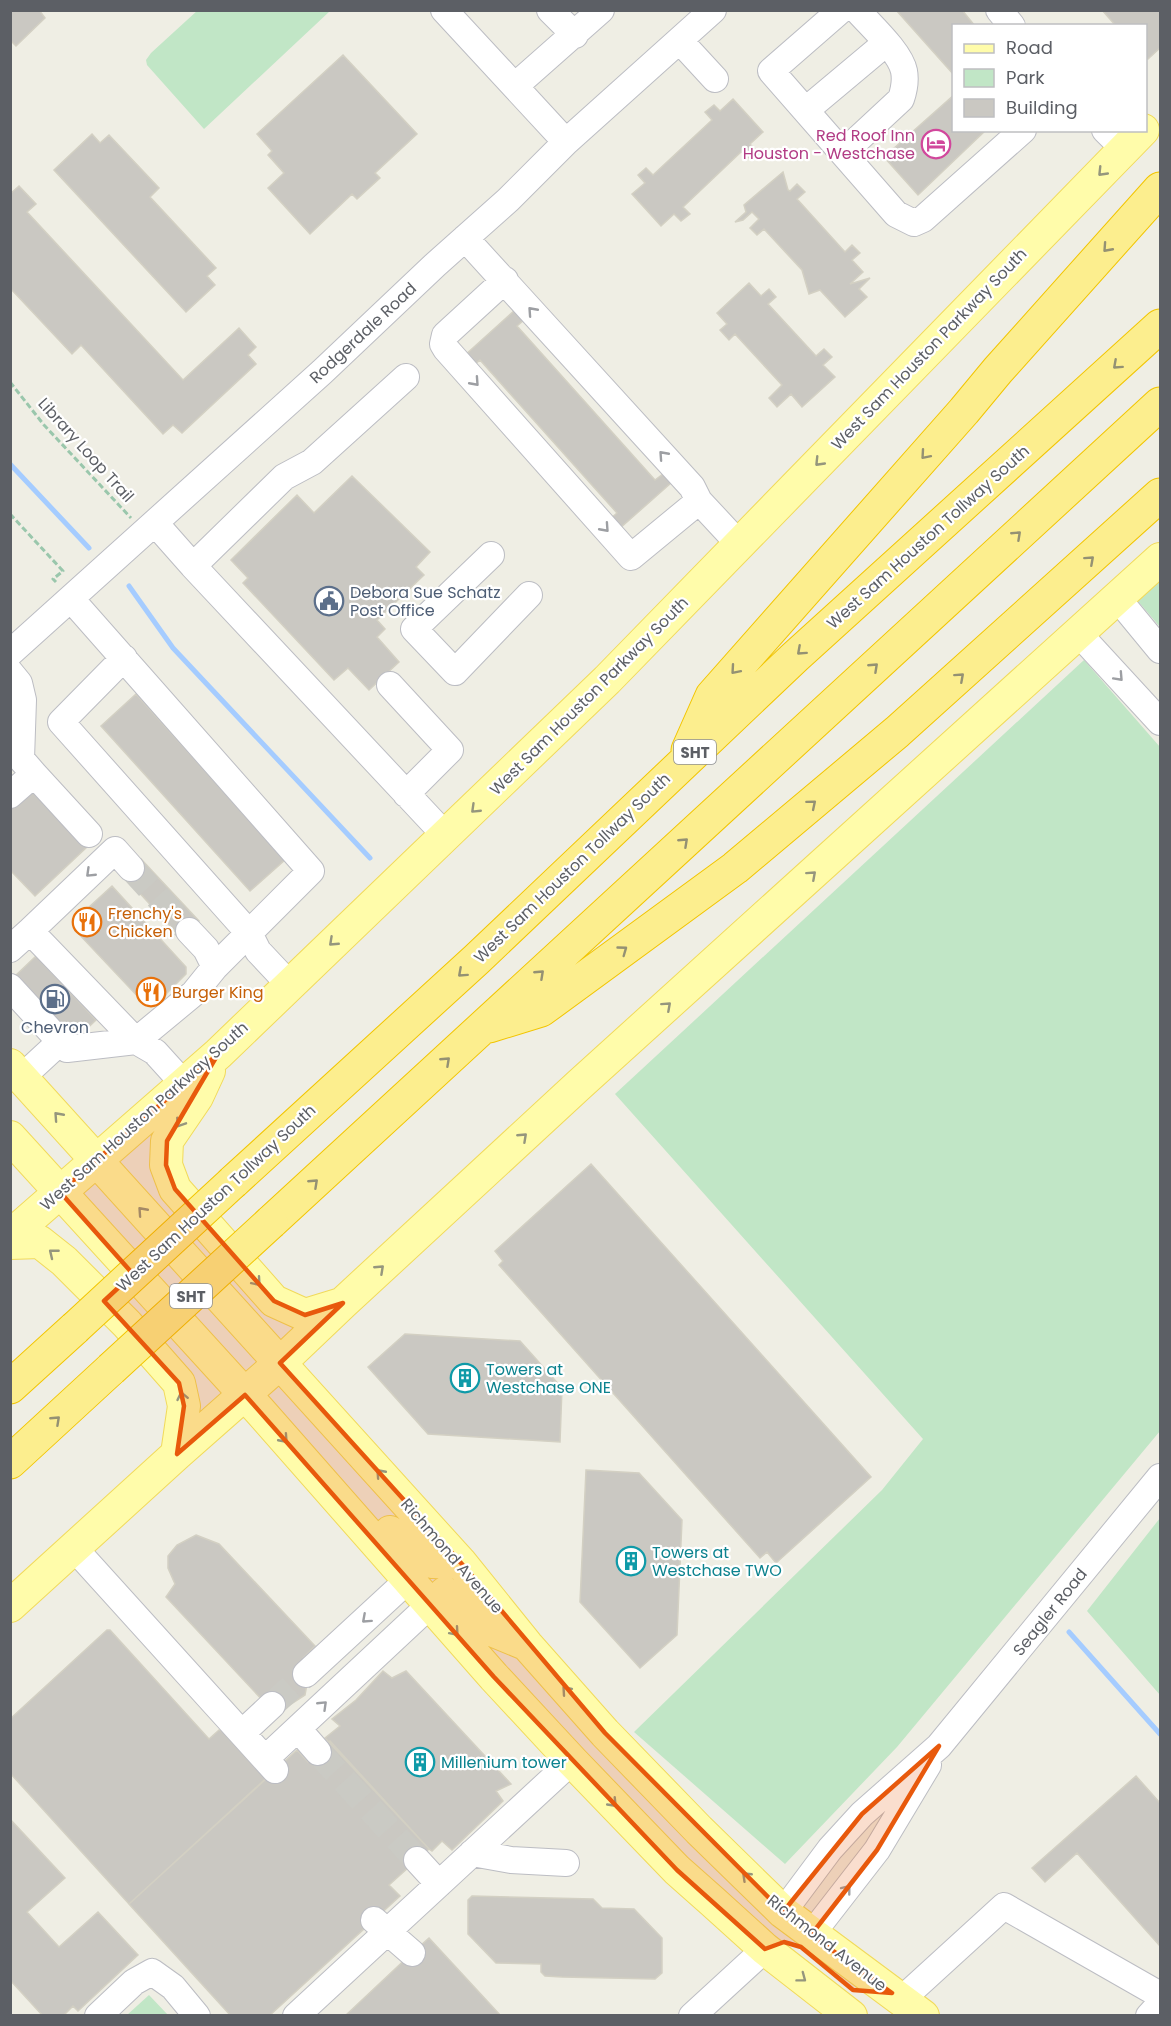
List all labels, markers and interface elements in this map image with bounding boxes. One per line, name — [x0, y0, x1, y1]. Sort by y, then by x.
legend — [952, 24, 1147, 132]
text: Road — [1006, 35, 1053, 60]
text: Park — [1006, 65, 1045, 90]
text: Building — [1006, 95, 1078, 120]
place label: Red Roof Inn Houston - Westchase — [743, 124, 915, 165]
hotel icon: Red Roof Inn Houston - Westchase — [920, 128, 952, 160]
one-way arrow — [1098, 165, 1109, 175]
one-way arrow — [1103, 242, 1114, 252]
street label: West Sam Houston Parkway South — [826, 243, 1032, 455]
street label: Rodgerdale Road — [304, 277, 422, 389]
one-way arrow — [528, 307, 539, 317]
one-way arrow — [1113, 358, 1124, 369]
one-way arrow — [468, 375, 479, 386]
street label: Library Loop Trail — [33, 393, 139, 507]
street label: West Sam Houston Tollway South — [822, 440, 1034, 634]
one-way arrow — [921, 448, 932, 459]
one-way arrow — [660, 451, 671, 462]
one-way arrow — [816, 454, 827, 465]
one-way arrow — [598, 521, 609, 532]
one-way arrow — [1010, 532, 1021, 543]
one-way arrow — [1083, 556, 1093, 567]
place label: Debora Sue Schatz Post Office — [350, 581, 500, 622]
public building icon: Debora Sue Schatz Post Office — [313, 585, 345, 617]
street label: West Sam Houston Parkway South — [484, 591, 694, 801]
one-way arrow — [798, 644, 808, 655]
one-way arrow — [731, 663, 742, 674]
one-way arrow — [866, 664, 877, 675]
one-way arrow — [1112, 670, 1123, 681]
one-way arrow — [953, 673, 964, 684]
road number: SHT — [674, 740, 716, 764]
street label: West Sam Houston Tollway South — [469, 768, 675, 968]
one-way arrow — [805, 800, 816, 811]
one-way arrow — [471, 801, 482, 812]
one-way arrow — [677, 838, 688, 849]
one-way arrow — [87, 866, 97, 877]
one-way arrow — [805, 871, 816, 882]
place label: Frenchy's Chicken — [108, 902, 182, 943]
restaurant icon: Frenchy's Chicken — [71, 906, 103, 938]
one-way arrow — [329, 935, 340, 946]
one-way arrow — [617, 946, 628, 957]
one-way arrow — [458, 966, 469, 977]
one-way arrow — [534, 970, 544, 981]
restaurant icon: Burger King — [135, 976, 167, 1008]
place label: Burger King — [172, 981, 264, 1004]
fuel station icon: Chevron — [39, 983, 71, 1015]
one-way arrow — [661, 1002, 671, 1013]
place label: Chevron — [21, 1016, 89, 1039]
street label: West Sam Houston Parkway South — [35, 1016, 253, 1216]
one-way arrow — [439, 1057, 449, 1068]
street label: West Sam Houston Tollway South — [111, 1099, 321, 1297]
one-way arrow — [54, 1112, 65, 1123]
one-way arrow — [175, 1117, 187, 1127]
one-way arrow — [517, 1133, 527, 1144]
one-way arrow — [306, 1179, 317, 1190]
one-way arrow — [138, 1208, 149, 1218]
one-way arrow — [49, 1249, 60, 1260]
one-way arrow — [373, 1265, 384, 1276]
one-way arrow — [250, 1275, 261, 1286]
road number: SHT — [170, 1284, 212, 1308]
place label: Towers at Westchase ONE — [486, 1358, 611, 1399]
building icon: Towers at Westchase ONE — [449, 1362, 481, 1394]
one-way arrow — [176, 1391, 189, 1401]
one-way arrow — [49, 1416, 60, 1427]
one-way arrow — [277, 1432, 288, 1442]
one-way arrow — [376, 1469, 387, 1480]
street label: Richmond Avenue — [396, 1493, 509, 1619]
place label: Towers at Westchase TWO — [652, 1541, 782, 1582]
building icon: Towers at Westchase TWO — [615, 1545, 647, 1577]
street label: Seagler Road — [1008, 1563, 1092, 1661]
one-way arrow — [362, 1612, 373, 1623]
one-way arrow — [448, 1625, 459, 1636]
one-way arrow — [562, 1686, 573, 1696]
one-way arrow — [317, 1701, 327, 1712]
building icon: Millenium tower — [404, 1746, 436, 1778]
place label: Millenium tower — [441, 1751, 567, 1774]
one-way arrow — [606, 1796, 617, 1806]
one-way arrow — [742, 1872, 752, 1883]
one-way arrow — [840, 1884, 851, 1895]
street label: Richmond Avenue — [762, 1889, 892, 1997]
one-way arrow — [795, 1971, 806, 1982]

